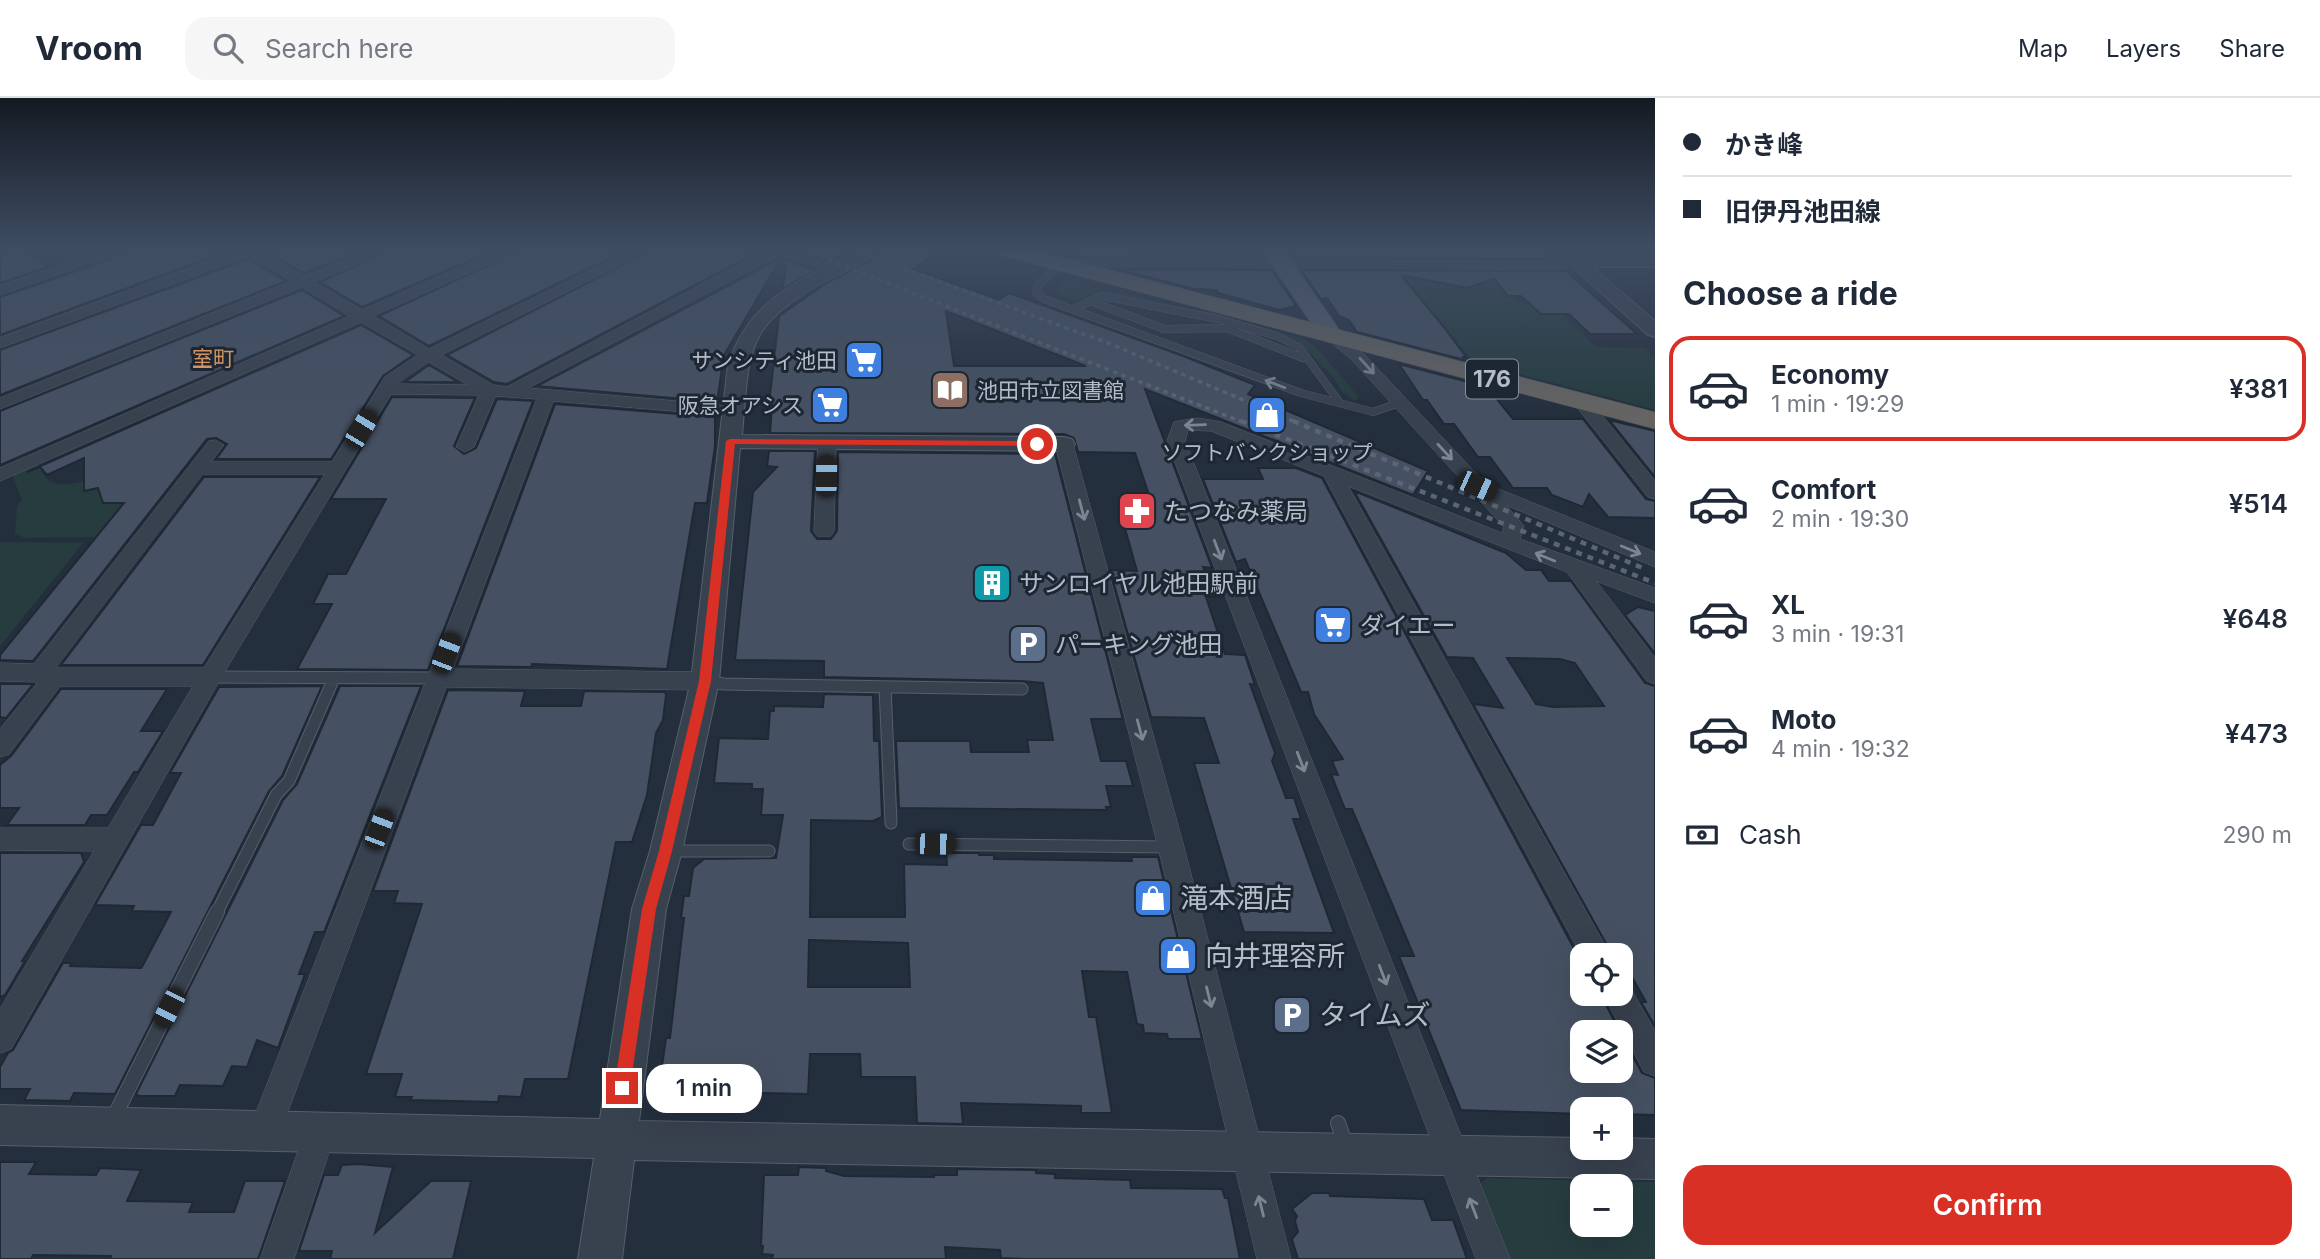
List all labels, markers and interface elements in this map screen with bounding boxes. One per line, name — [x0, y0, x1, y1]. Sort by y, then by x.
search box — [185, 17, 675, 80]
text: Vroom — [35, 28, 143, 68]
icon: search — [209, 29, 247, 67]
text: Search here — [265, 33, 414, 64]
text: Map — [2018, 34, 2068, 63]
text: Layers — [2106, 34, 2181, 63]
text: Share — [2219, 34, 2285, 63]
text: かき峰 — [1725, 129, 1803, 160]
text: 旧伊丹池田線 — [1725, 196, 1881, 227]
text: Choose a ride — [1683, 274, 1898, 313]
supermarket icon: サンシティ池田 — [843, 339, 885, 381]
district label: 室町 — [192, 346, 234, 371]
place label: サンシティ池田 — [691, 348, 837, 373]
one-way arrow — [1358, 357, 1375, 374]
icon: car — [1687, 357, 1750, 420]
text: Economy — [1771, 359, 1889, 390]
road number: 176 — [1466, 360, 1518, 398]
library icon: 池田市立図書館 — [929, 369, 971, 411]
text: ¥381 — [2229, 373, 2288, 404]
one-way arrow — [1264, 376, 1286, 389]
place label: 池田市立図書館 — [977, 378, 1124, 403]
supermarket icon: 阪急オアシス — [809, 384, 851, 426]
text: 1 min · 19:29 — [1771, 390, 1904, 418]
place label: 阪急オアシス — [678, 393, 803, 418]
shop icon: ソフトバンクショップ — [1246, 394, 1288, 436]
car — [342, 406, 381, 452]
one-way arrow — [1184, 419, 1207, 432]
route start — [1021, 428, 1053, 460]
place label: ソフトバンクショップ — [1161, 440, 1373, 465]
one-way arrow — [1437, 443, 1454, 460]
car — [816, 455, 837, 497]
car — [1454, 468, 1501, 504]
icon: car — [1687, 472, 1750, 535]
text: Comfort — [1771, 474, 1876, 505]
text: ¥514 — [2229, 488, 2288, 519]
pharmacy icon: たつなみ薬局 — [1116, 490, 1158, 532]
place label: たつなみ薬局 — [1164, 497, 1308, 526]
one-way arrow — [1077, 498, 1090, 520]
text: 2 min · 19:30 — [1771, 505, 1909, 533]
one-way arrow — [1213, 539, 1226, 561]
one-way arrow — [1619, 544, 1641, 557]
one-way arrow — [1534, 549, 1556, 562]
building icon: サンロイヤル池田駅前 — [971, 562, 1013, 604]
place label: サンロイヤル池田駅前 — [1019, 569, 1258, 598]
icon: car — [1687, 587, 1750, 650]
text: XL — [1771, 589, 1805, 620]
text: ¥648 — [2223, 603, 2288, 634]
supermarket icon: ダイエー — [1312, 604, 1354, 646]
place label: ダイエー — [1360, 611, 1456, 640]
text: 3 min · 19:31 — [1771, 620, 1904, 648]
parking icon: パーキング池田 — [1007, 623, 1049, 665]
car — [429, 630, 464, 676]
place label: パーキング池田 — [1055, 630, 1222, 659]
icon: car — [1687, 702, 1750, 765]
text: Moto — [1771, 704, 1836, 735]
one-way arrow — [1134, 718, 1147, 740]
text: ¥473 — [2225, 718, 2288, 749]
text: 4 min · 19:32 — [1771, 735, 1910, 763]
one-way arrow — [1295, 751, 1308, 773]
car — [362, 806, 397, 852]
icon: cash — [1683, 816, 1721, 854]
text: Cash — [1739, 819, 1802, 850]
text: 290 m — [2223, 821, 2292, 849]
car — [914, 833, 957, 855]
shop icon: 滝本酒店 — [1132, 877, 1174, 919]
place label: 滝本酒店 — [1180, 881, 1292, 915]
shop icon: 向井理容所 — [1157, 935, 1199, 977]
place label: 向井理容所 — [1205, 939, 1345, 973]
map controls — [1570, 943, 1633, 1237]
button: locate — [1570, 943, 1633, 1006]
one-way arrow — [1377, 963, 1390, 985]
car — [151, 985, 188, 1031]
one-way arrow — [1203, 986, 1216, 1008]
parking icon: タイムズ — [1271, 994, 1313, 1036]
place label: タイムズ — [1319, 998, 1430, 1032]
button: layers — [1570, 1020, 1633, 1083]
callout: 1 min — [646, 1063, 762, 1112]
route end — [606, 1072, 638, 1104]
text: 1 min — [676, 1074, 732, 1102]
button: + — [1570, 1097, 1633, 1160]
button: Confirm — [1683, 1165, 2292, 1245]
button: − — [1570, 1174, 1633, 1237]
one-way arrow — [1254, 1195, 1267, 1218]
one-way arrow — [1466, 1197, 1479, 1219]

